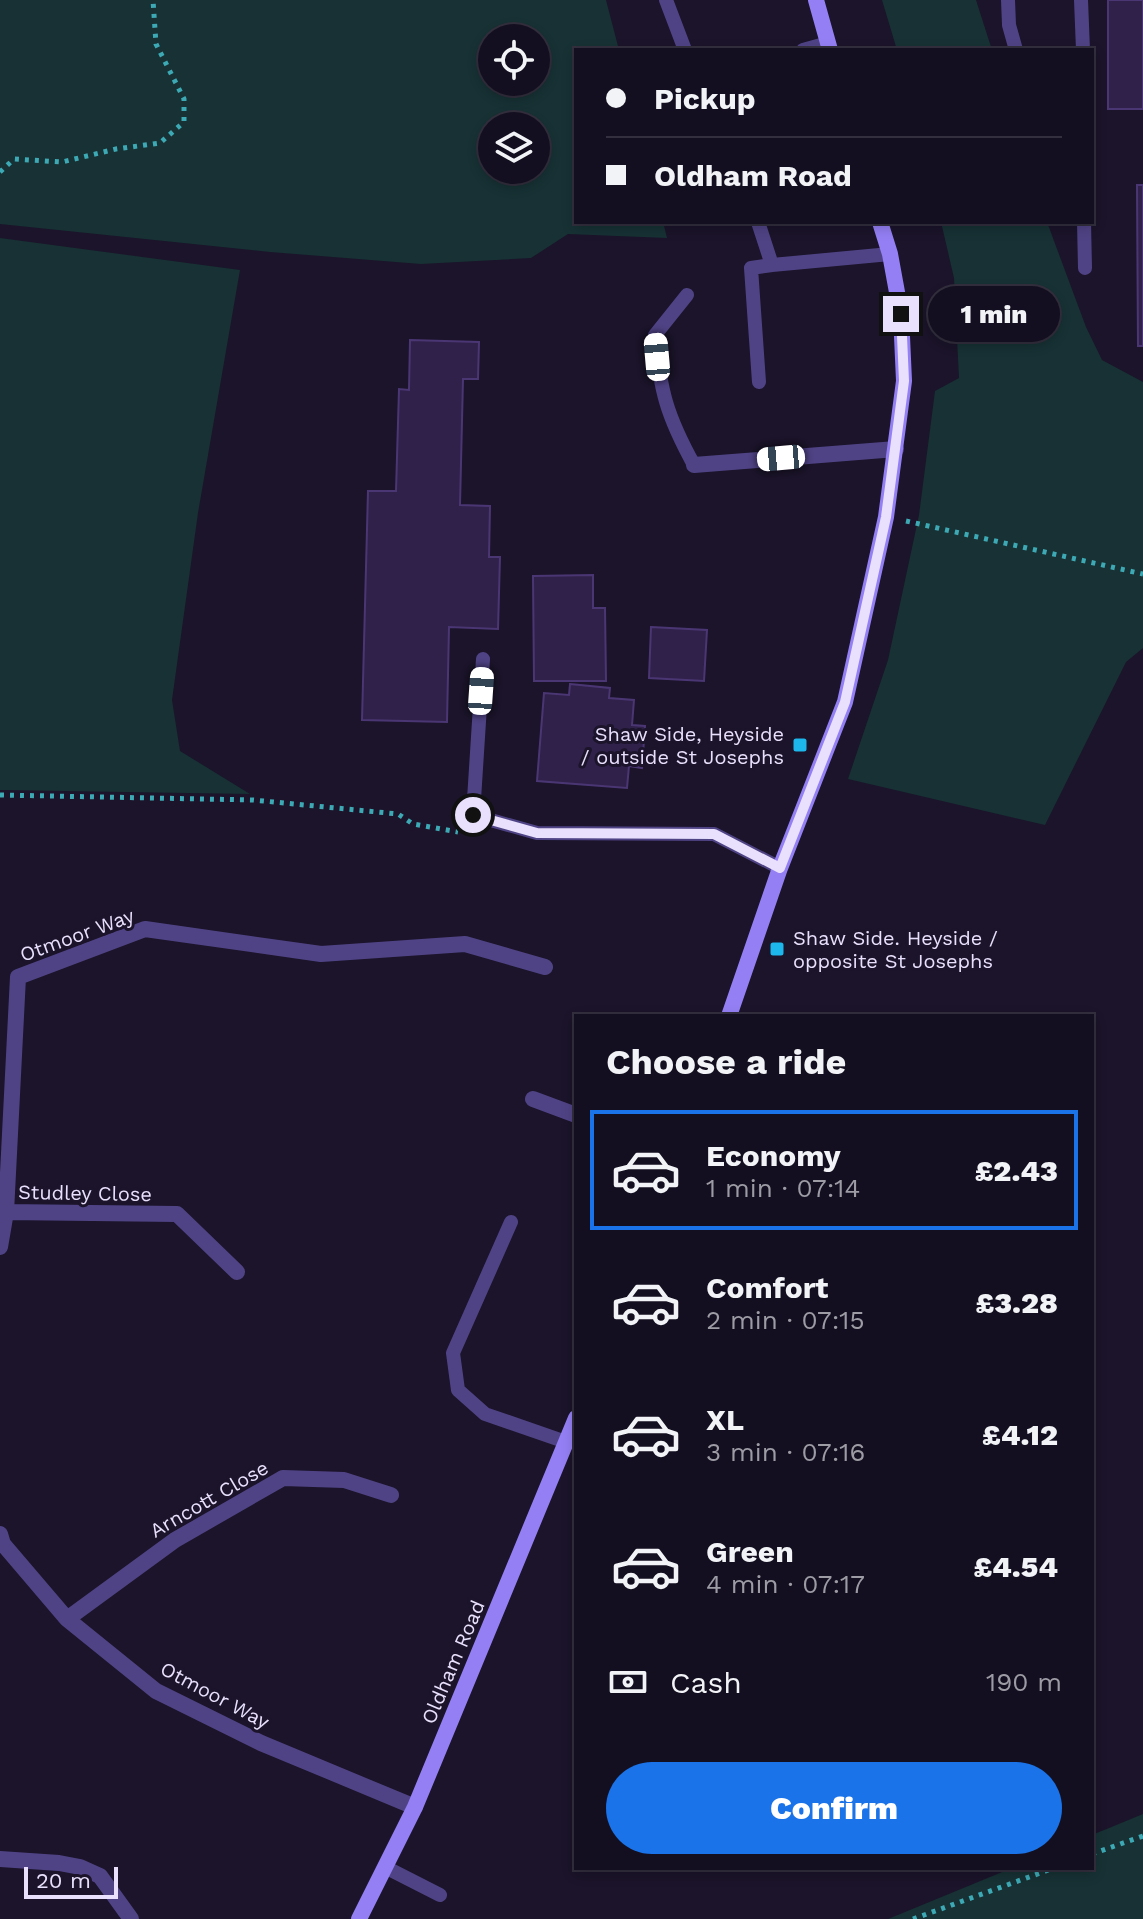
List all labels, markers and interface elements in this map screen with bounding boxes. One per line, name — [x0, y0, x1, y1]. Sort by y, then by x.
map controls — [478, 24, 550, 184]
button: locate — [478, 24, 550, 96]
text: Pickup — [654, 81, 756, 116]
button: layers — [478, 112, 550, 184]
text: Oldham Road — [654, 158, 852, 193]
callout: 1 min — [929, 286, 1061, 342]
route end — [883, 296, 919, 332]
text: 1 min — [961, 299, 1027, 329]
car — [643, 332, 671, 382]
car — [756, 444, 806, 472]
car — [467, 666, 495, 716]
place label: Shaw Side, Heyside / outside St Josephs — [581, 722, 784, 769]
marker: Shaw Side, Heyside / outside St Josephs — [791, 736, 809, 754]
route start — [455, 797, 491, 833]
street label: Otmoor Way — [17, 903, 138, 967]
place label: Shaw Side. Heyside / opposite St Josephs — [793, 926, 998, 973]
marker: Shaw Side. Heyside / opposite St Josephs — [768, 940, 786, 958]
text: Choose a ride — [606, 1041, 846, 1083]
icon: car — [610, 1134, 682, 1206]
text: Economy — [706, 1138, 841, 1173]
text: £2.43 — [975, 1153, 1058, 1188]
text: 1 min · 07:14 — [706, 1173, 860, 1203]
street label: Studley Close — [18, 1180, 152, 1206]
icon: car — [610, 1266, 682, 1338]
text: Comfort — [706, 1270, 828, 1305]
text: £3.28 — [976, 1285, 1058, 1320]
text: 2 min · 07:15 — [706, 1305, 865, 1335]
icon: car — [610, 1398, 682, 1470]
text: XL — [706, 1402, 744, 1437]
text: £4.12 — [982, 1417, 1058, 1452]
text: 3 min · 07:16 — [706, 1437, 865, 1467]
street label: Arncott Close — [145, 1455, 273, 1543]
icon: car — [610, 1530, 682, 1602]
text: Green — [706, 1534, 794, 1569]
text: £4.54 — [973, 1549, 1058, 1584]
text: 4 min · 07:17 — [706, 1569, 865, 1599]
street label: Oldham Road — [416, 1597, 490, 1727]
street label: Otmoor Way — [156, 1656, 274, 1734]
icon: cash — [606, 1660, 650, 1704]
text: Cash — [670, 1665, 742, 1700]
text: 190 m — [986, 1667, 1062, 1697]
button: Confirm — [606, 1762, 1062, 1854]
scale bar — [24, 1863, 118, 1899]
text: 20 m — [36, 1868, 91, 1893]

